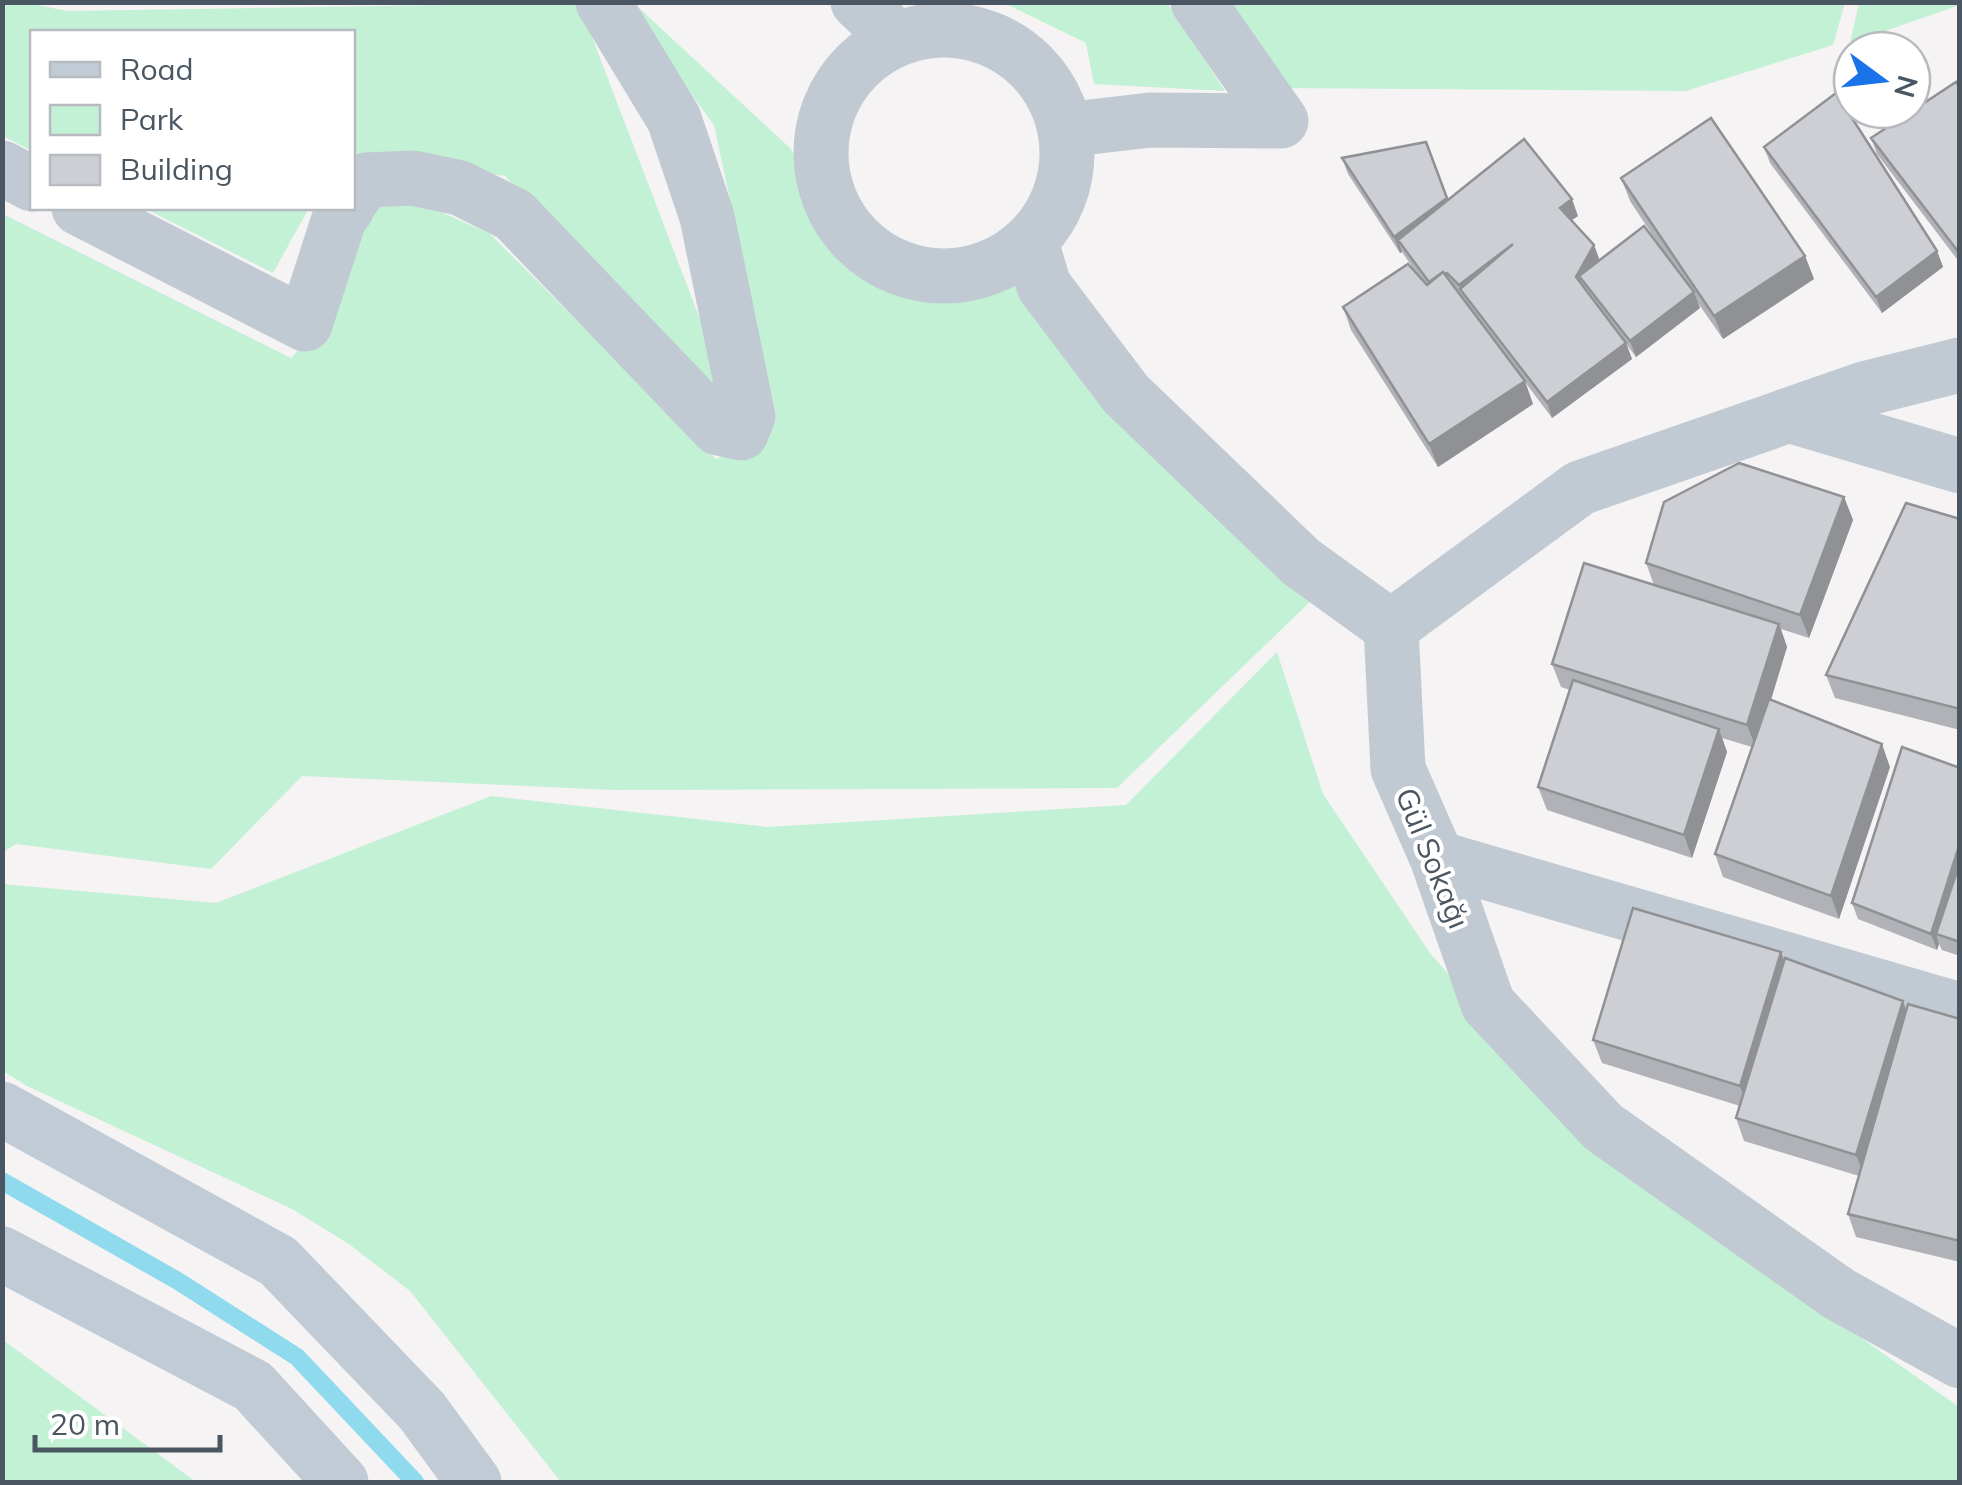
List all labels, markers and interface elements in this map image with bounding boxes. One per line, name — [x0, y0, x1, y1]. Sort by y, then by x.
legend — [30, 30, 355, 210]
north arrow — [1832, 30, 1932, 130]
text: Road — [120, 50, 194, 88]
text: N — [1887, 72, 1926, 101]
text: Park — [120, 100, 184, 138]
text: Building — [120, 150, 233, 188]
street label: Gül Sokağı — [1388, 782, 1478, 934]
scale bar — [35, 1390, 220, 1452]
text: 20 m — [50, 1405, 120, 1443]

